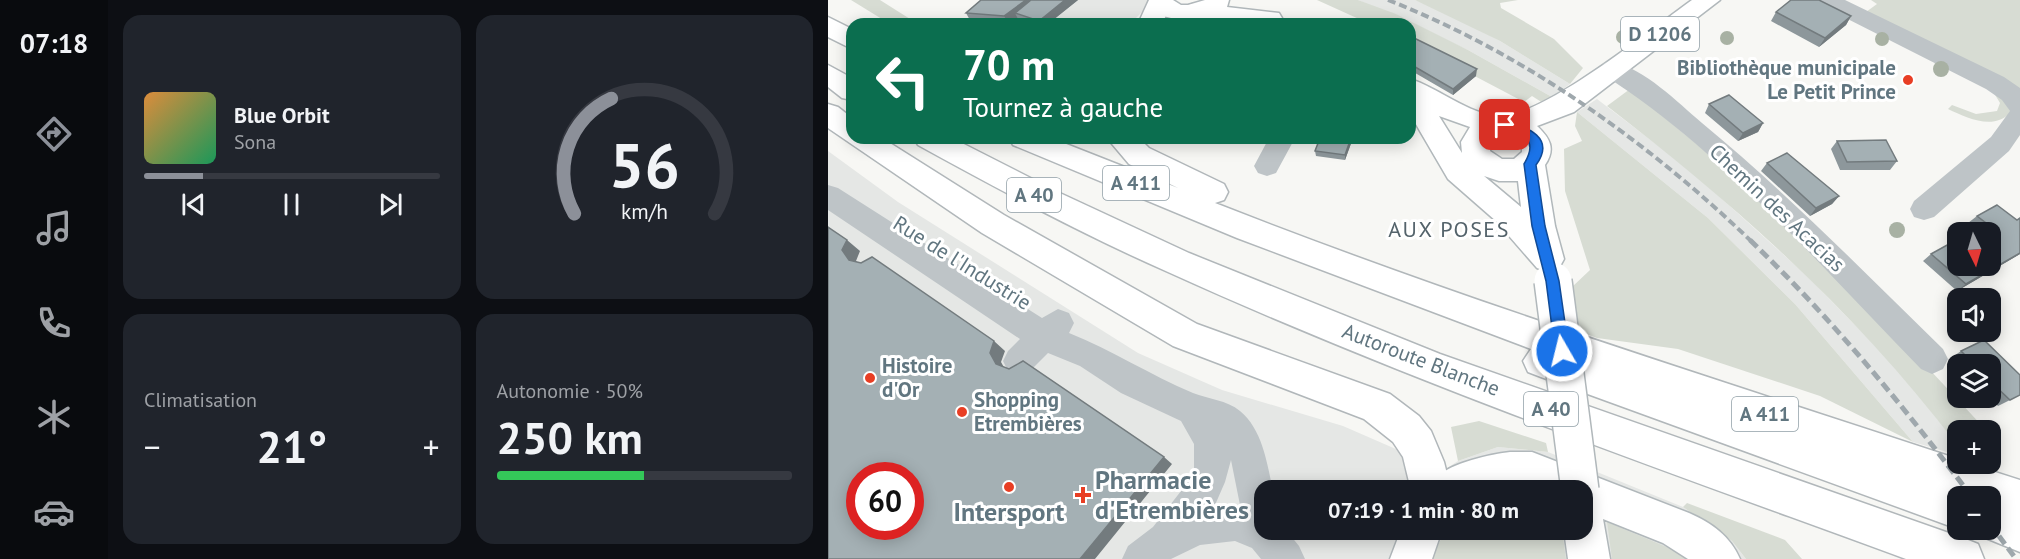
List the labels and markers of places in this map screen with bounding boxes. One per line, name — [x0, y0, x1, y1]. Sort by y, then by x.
place label: Bibliothèque municipale Le Petit Prince — [1677, 54, 1896, 105]
marker: Bibliothèque municipale Le Petit Prince — [1901, 73, 1915, 87]
pin — [1479, 99, 1530, 150]
place label: Histoire d'Or — [882, 352, 952, 403]
marker: Histoire d'Or — [863, 371, 877, 385]
place label: Shopping Etrembières — [974, 386, 1082, 437]
marker: Shopping Etrembières — [955, 405, 969, 419]
place label: Pharmacie d'Etrembières — [1095, 463, 1249, 526]
marker: Intersport — [1002, 480, 1016, 494]
marker: Pharmacie d'Etrembières — [1076, 488, 1090, 502]
place label: Intersport — [954, 495, 1064, 528]

